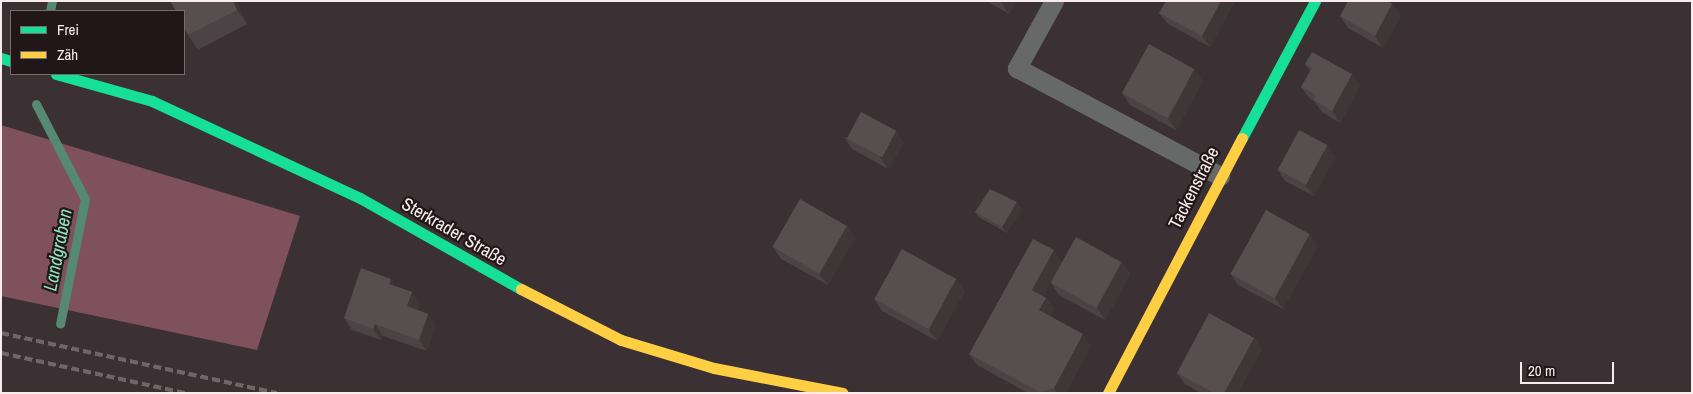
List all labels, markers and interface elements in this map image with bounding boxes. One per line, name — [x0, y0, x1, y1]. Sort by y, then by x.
legend — [10, 10, 185, 75]
text: Frei — [57, 19, 79, 40]
text: Zäh — [57, 44, 78, 65]
street label: Tackenstraße — [1164, 143, 1224, 233]
street label: Sterkrader Straße — [398, 193, 510, 271]
water label: Landgraben — [39, 207, 77, 293]
scale bar — [1523, 352, 1617, 384]
text: 20 m — [1528, 360, 1555, 381]

